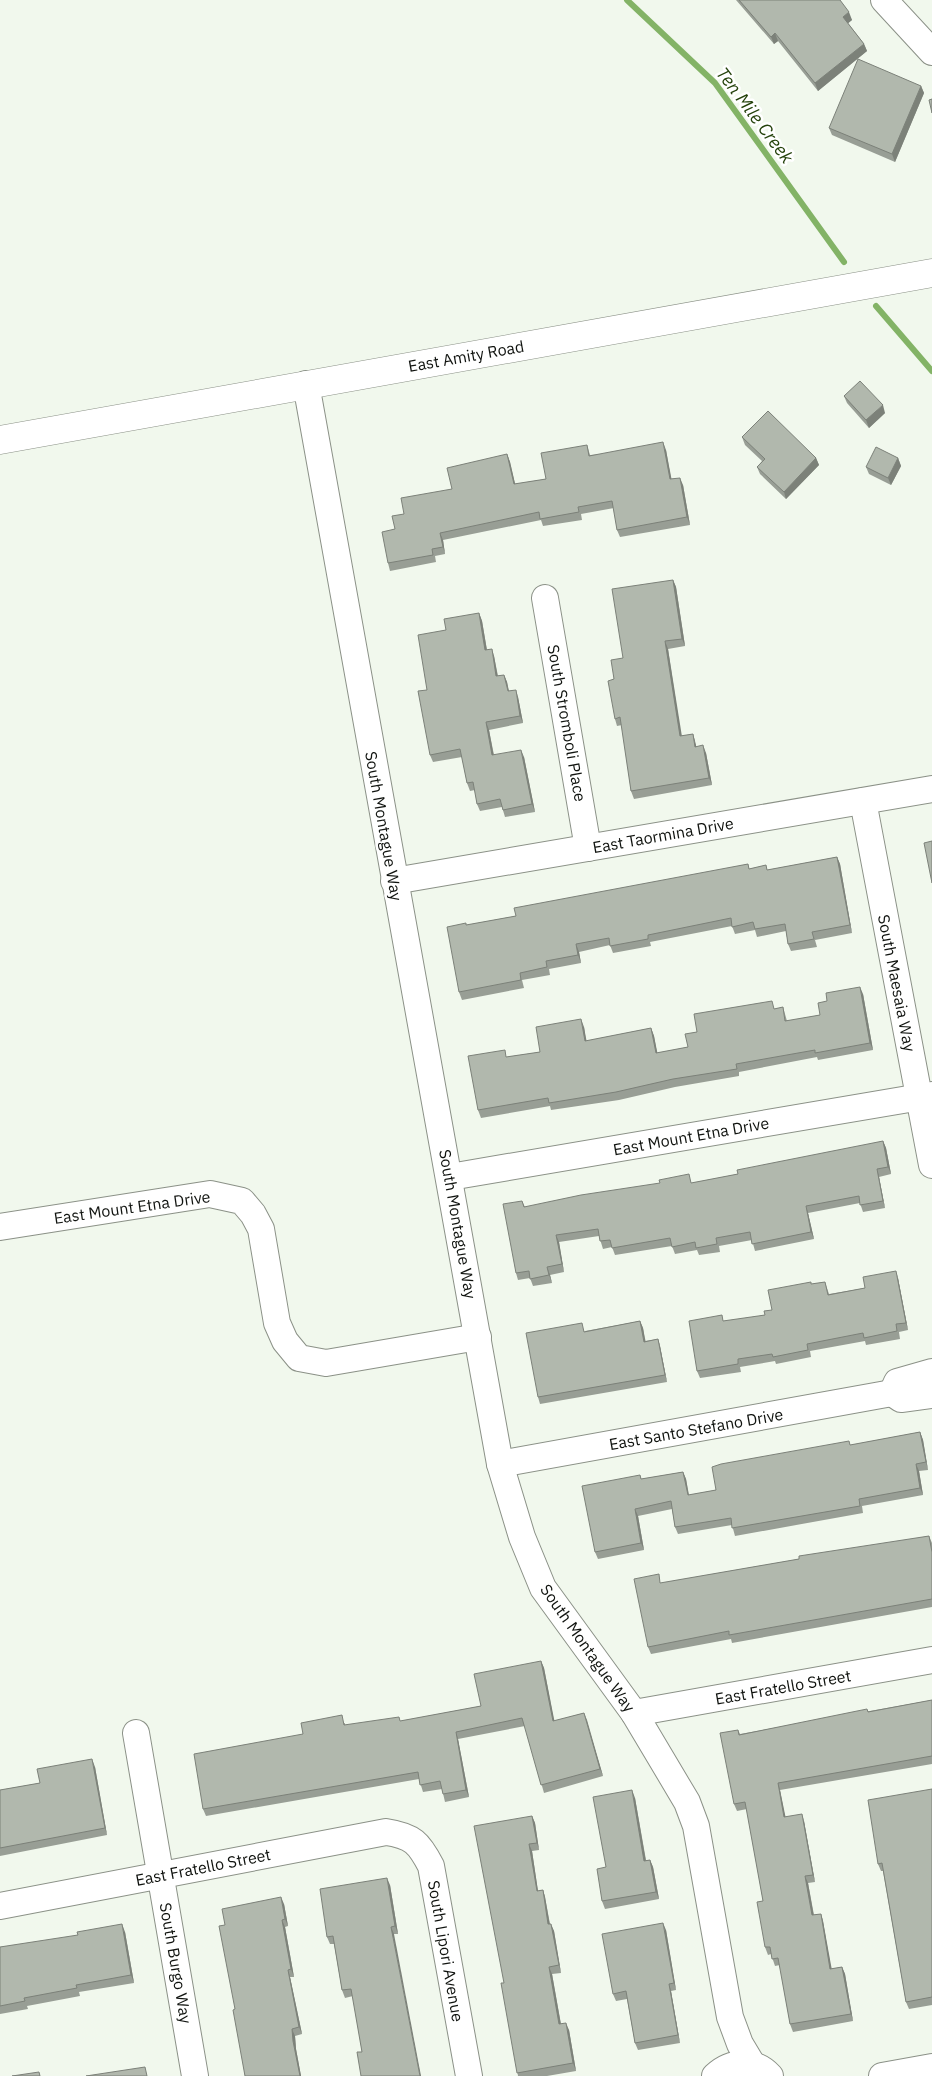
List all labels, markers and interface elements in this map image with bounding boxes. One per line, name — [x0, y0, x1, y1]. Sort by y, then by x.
water label: Ten Mile Creek — [711, 62, 799, 168]
street label: East Amity Road — [406, 336, 526, 376]
street label: South Stromboli Place — [543, 643, 591, 803]
street label: South Montague Way — [361, 750, 407, 902]
street label: East Taormina Drive — [591, 813, 735, 857]
street label: South Maesaia Way — [874, 913, 920, 1053]
street label: East Mount Etna Drive — [611, 1112, 771, 1160]
street label: South Montague Way — [435, 1148, 481, 1300]
street label: East Mount Etna Drive — [52, 1186, 212, 1228]
street label: East Santo Stefano Drive — [607, 1404, 785, 1454]
street label: South Montague Way — [536, 1580, 640, 1716]
street label: East Fratello Street — [714, 1665, 852, 1709]
street label: East Fratello Street — [134, 1844, 272, 1890]
street label: South Lipori Avenue — [424, 1879, 468, 2023]
street label: South Burgo Way — [156, 1901, 196, 2025]

